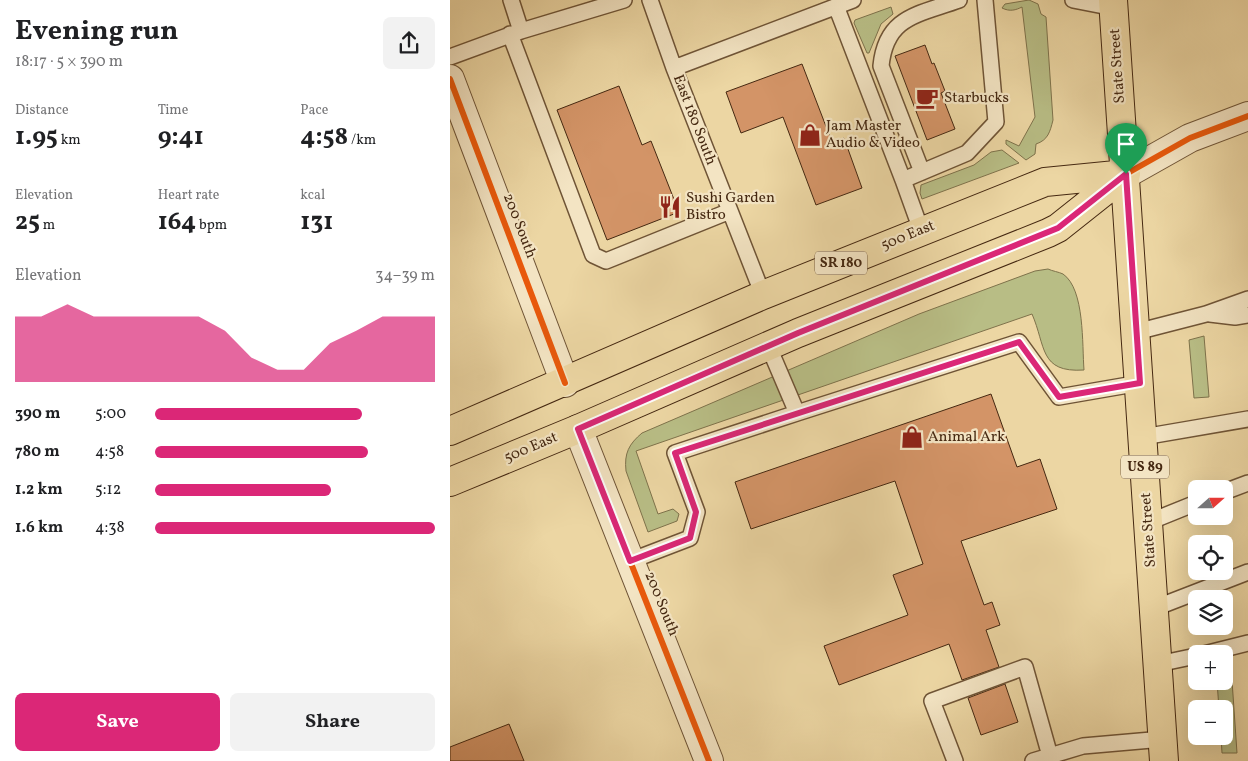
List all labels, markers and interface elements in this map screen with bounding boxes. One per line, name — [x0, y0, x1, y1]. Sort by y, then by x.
text: Evening run — [15, 12, 179, 51]
button: share — [383, 17, 435, 69]
street label: State Street — [1105, 28, 1131, 104]
text: 18:17 · 5 × 390 m — [15, 51, 123, 73]
street label: East 180 South — [667, 72, 721, 168]
cafe icon: Starbucks — [914, 85, 940, 111]
place label: Starbucks — [944, 88, 1009, 109]
text: Distance — [15, 101, 69, 120]
text: Time — [158, 101, 188, 120]
text: Pace — [300, 101, 328, 120]
place label: Jam Master Audio & Video — [826, 116, 920, 154]
text: 1.95 — [15, 120, 58, 155]
text: 9:41 — [158, 120, 204, 155]
text: 4:58 — [300, 120, 348, 155]
shop icon: Jam Master Audio & Video — [797, 122, 823, 148]
pin — [1105, 123, 1147, 174]
icon: arrive — [1112, 130, 1140, 158]
text: km — [58, 131, 81, 150]
text: /km — [348, 131, 376, 150]
text: Elevation — [15, 186, 73, 205]
text: Heart rate — [158, 186, 219, 205]
text: kcal — [300, 186, 325, 205]
place label: Sushi Garden Bistro — [686, 188, 775, 226]
street label: 200 South — [497, 190, 541, 262]
restaurant icon: Sushi Garden Bistro — [657, 194, 683, 220]
text: 25 — [15, 205, 40, 240]
text: 164 — [158, 205, 196, 240]
text: 131 — [300, 205, 333, 240]
text: m — [40, 216, 55, 235]
text: bpm — [196, 216, 227, 235]
street label: 500 East — [878, 216, 938, 256]
road number: SR 180 — [815, 252, 867, 274]
text: Elevation — [15, 265, 82, 287]
text: 34–39 m — [375, 265, 435, 287]
text: 390 m — [15, 403, 60, 425]
text: 5:00 — [95, 403, 126, 425]
shop icon: Animal Ark — [899, 424, 925, 450]
street label: 500 East — [501, 427, 561, 469]
place label: Animal Ark — [928, 427, 1005, 448]
text: 780 m — [15, 441, 60, 463]
text: 4:58 — [95, 441, 124, 463]
road number: US 89 — [1121, 456, 1169, 478]
text: 1.2 km — [15, 479, 63, 501]
text: 5:12 — [95, 479, 121, 501]
north arrow — [1188, 480, 1232, 525]
map controls — [1188, 480, 1233, 745]
street label: State Street — [1136, 492, 1162, 568]
text: 1.6 km — [15, 517, 63, 539]
text: 4:38 — [95, 517, 125, 539]
button: locate — [1188, 535, 1233, 580]
street label: 200 South — [638, 568, 684, 640]
button: layers — [1188, 590, 1233, 635]
button: + — [1188, 645, 1233, 690]
button: Save — [15, 693, 220, 751]
button: Share — [230, 693, 435, 751]
button: − — [1188, 700, 1233, 745]

